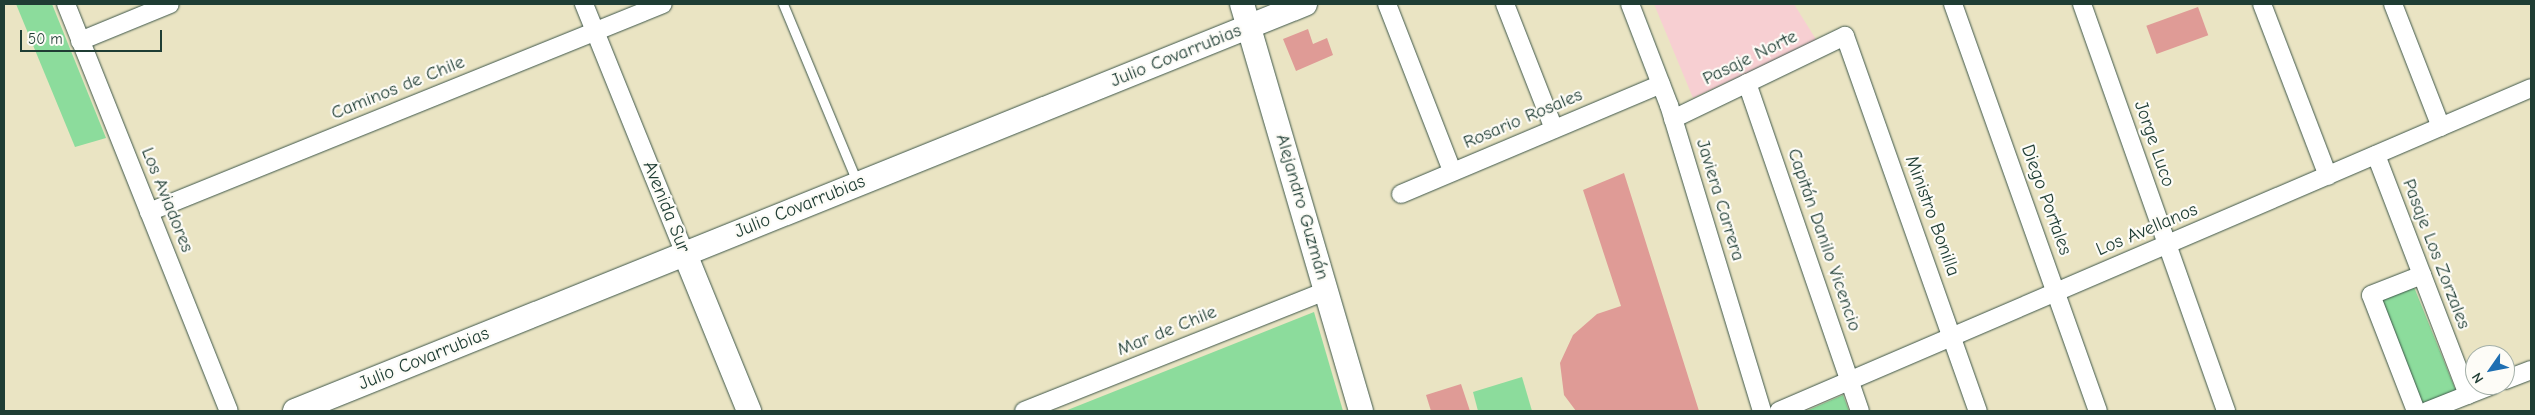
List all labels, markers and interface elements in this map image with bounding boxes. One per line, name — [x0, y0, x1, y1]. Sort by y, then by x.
street label: Julio Covarrubias — [1107, 19, 1245, 93]
scale bar — [22, 20, 165, 52]
street label: Pasaje Norte — [1699, 25, 1801, 91]
text: 50 m — [28, 30, 63, 48]
street label: Caminos de Chile — [328, 51, 468, 125]
street label: Rosario Rosales — [1460, 84, 1586, 154]
street label: Jorge Luco — [2129, 98, 2179, 190]
street label: Alejandro Guzmán — [1270, 131, 1334, 283]
street label: Javiera Carrera — [1691, 136, 1749, 264]
street label: Diego Portales — [2015, 142, 2077, 258]
street label: Los Aviadores — [136, 144, 198, 256]
street label: Capitán Danilo Vicencio — [1782, 146, 1866, 334]
street label: Ministro Bonilla — [1900, 153, 1964, 279]
street label: Avenida Sur — [637, 158, 695, 256]
street label: Julio Covarrubias — [731, 170, 869, 244]
street label: Pasaje Los Zorzales — [2397, 176, 2475, 332]
street label: Los Avellanos — [2093, 198, 2201, 262]
street label: Mar de Chile — [1114, 301, 1220, 361]
street label: Julio Covarrubias — [355, 322, 493, 396]
north arrow — [2465, 345, 2515, 395]
text: N — [2468, 369, 2487, 386]

